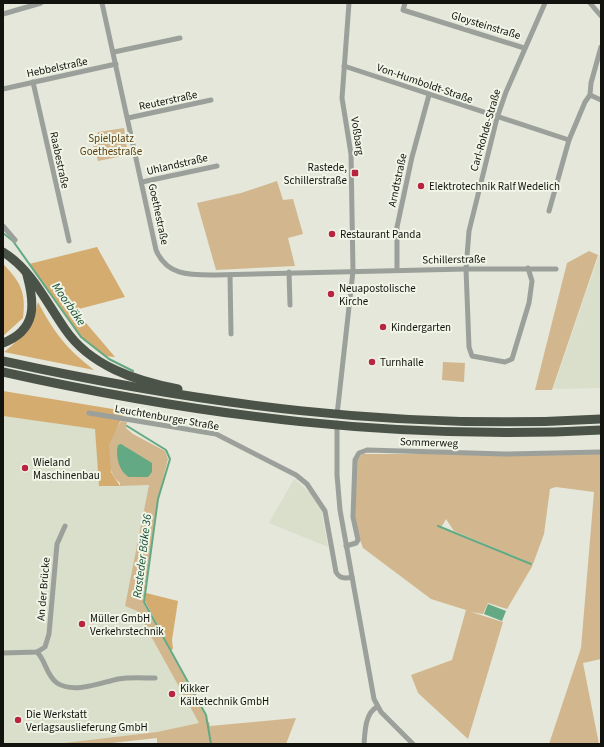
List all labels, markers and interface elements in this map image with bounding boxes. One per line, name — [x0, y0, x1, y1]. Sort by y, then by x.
street label: Gloysteinstraße — [449, 8, 523, 43]
street label: Hebbelstraße — [25, 54, 90, 81]
street label: Von-Humboldt-Straße — [375, 60, 476, 107]
street label: Reuterstraße — [137, 87, 199, 114]
street label: Carl-Rohde-Straße — [467, 87, 505, 173]
street label: Voßbarg — [347, 116, 368, 157]
street label: Raabestraße — [46, 130, 73, 190]
park label: Spielplatz Goethestraße — [80, 131, 143, 159]
street label: Uhlandstraße — [145, 150, 210, 179]
street label: Arndtstraße — [384, 151, 411, 208]
place label: Rastede, Schillerstraße — [284, 160, 348, 188]
marker: Rastede, Schillerstraße — [350, 168, 360, 178]
place label: Elektrotechnik Ralf Wedelich — [429, 179, 560, 194]
marker: Elektrotechnik Ralf Wedelich — [416, 181, 426, 191]
street label: Goethestraße — [145, 182, 172, 247]
place label: Restaurant Panda — [340, 227, 421, 242]
marker: Restaurant Panda — [327, 229, 337, 239]
street label: Schillerstraße — [422, 251, 486, 268]
water label: Moorbäke — [48, 279, 90, 329]
place label: Neuapostolische Kirche — [339, 281, 416, 309]
marker: Neuapostolische Kirche — [326, 289, 336, 299]
place label: Kindergarten — [391, 320, 451, 335]
marker: Kindergarten — [378, 322, 388, 332]
place label: Turnhalle — [380, 355, 424, 370]
marker: Turnhalle — [367, 357, 377, 367]
street label: Leuchtenburger Straße — [114, 401, 221, 434]
street label: Sommerweg — [400, 434, 459, 451]
place label: Wieland Maschinenbau — [33, 455, 100, 483]
marker: Wieland Maschinenbau — [20, 463, 30, 473]
water label: Rasteder Bäke 36 — [129, 513, 156, 599]
street label: An der Brücke — [33, 556, 54, 621]
place label: Müller GmbH Verkehrstechnik — [90, 611, 164, 639]
marker: Müller GmbH Verkehrstechnik — [77, 619, 87, 629]
place label: Kikker Kältetechnik GmbH — [180, 681, 269, 709]
marker: Kikker Kältetechnik GmbH — [167, 689, 177, 699]
place label: Die Werkstatt Verlagsauslieferung GmbH — [26, 707, 148, 735]
marker: Die Werkstatt Verlagsauslieferung GmbH — [13, 715, 23, 725]

